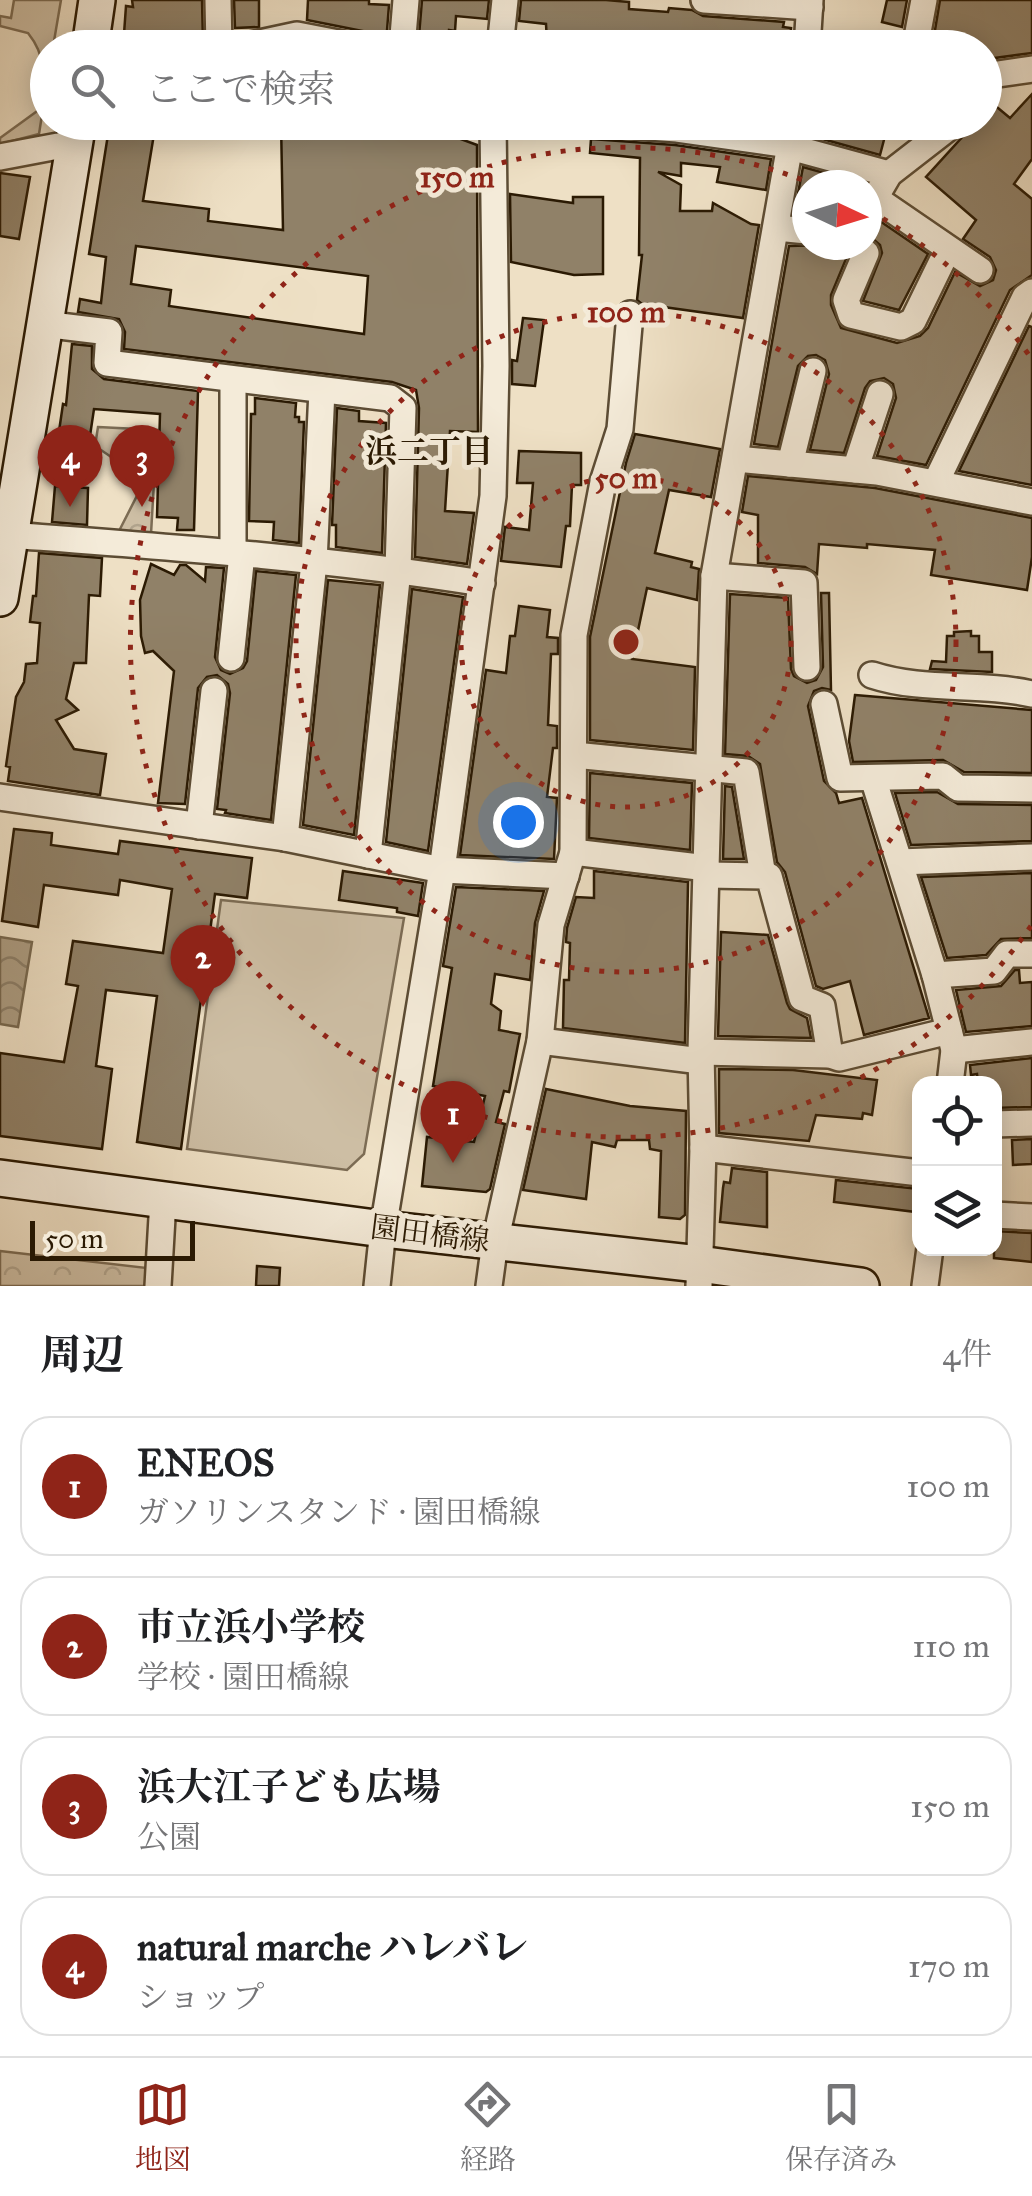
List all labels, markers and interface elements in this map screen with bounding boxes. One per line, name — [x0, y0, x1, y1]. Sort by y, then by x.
search box — [30, 30, 1002, 140]
icon: search — [65, 58, 120, 113]
text: ここで検索 — [145, 66, 335, 112]
text: 150 m — [420, 159, 495, 195]
north arrow — [792, 170, 882, 260]
text: 100 m — [587, 294, 666, 330]
pin: 4 — [38, 424, 102, 507]
pin: 3 — [110, 424, 174, 507]
district label: 浜二丁目 — [365, 432, 493, 471]
text: 50 m — [594, 460, 658, 496]
centre of rings — [608, 624, 644, 660]
your location — [493, 797, 544, 848]
pin: 2 — [170, 924, 236, 1007]
map controls — [912, 1076, 1002, 1256]
button: locate — [912, 1076, 1002, 1166]
pin: 1 — [420, 1080, 486, 1163]
button: layers — [912, 1166, 1002, 1256]
street label: 園田橋線 — [368, 1209, 492, 1259]
scale bar — [30, 1216, 195, 1260]
text: 50 m — [45, 1221, 104, 1256]
text: 周辺 — [40, 1329, 124, 1381]
text: 4件 — [942, 1335, 992, 1374]
text: ENEOS — [137, 1440, 275, 1486]
text: 1 — [68, 1467, 81, 1506]
text: 100 m — [906, 1467, 990, 1506]
text: ガソリンスタンド · 園田橋線 — [137, 1493, 541, 1532]
text: 市立浜小学校 — [137, 1604, 365, 1650]
text: 2 — [67, 1627, 82, 1666]
text: 110 m — [912, 1627, 990, 1666]
text: 学校 · 園田橋線 — [137, 1658, 350, 1697]
text: 浜大江子ども広場 — [137, 1764, 441, 1810]
text: 3 — [68, 1787, 81, 1826]
text: 150 m — [910, 1787, 990, 1826]
text: 公園 — [137, 1818, 201, 1857]
text: natural marche ハレバレ — [137, 1924, 529, 1970]
text: 4 — [66, 1947, 83, 1986]
text: 170 m — [908, 1947, 990, 1986]
text: ショップ — [137, 1978, 264, 2017]
tab: 地図 — [135, 2077, 191, 2177]
tab: 経路 — [460, 2077, 516, 2177]
tab: 保存済み — [785, 2077, 897, 2177]

